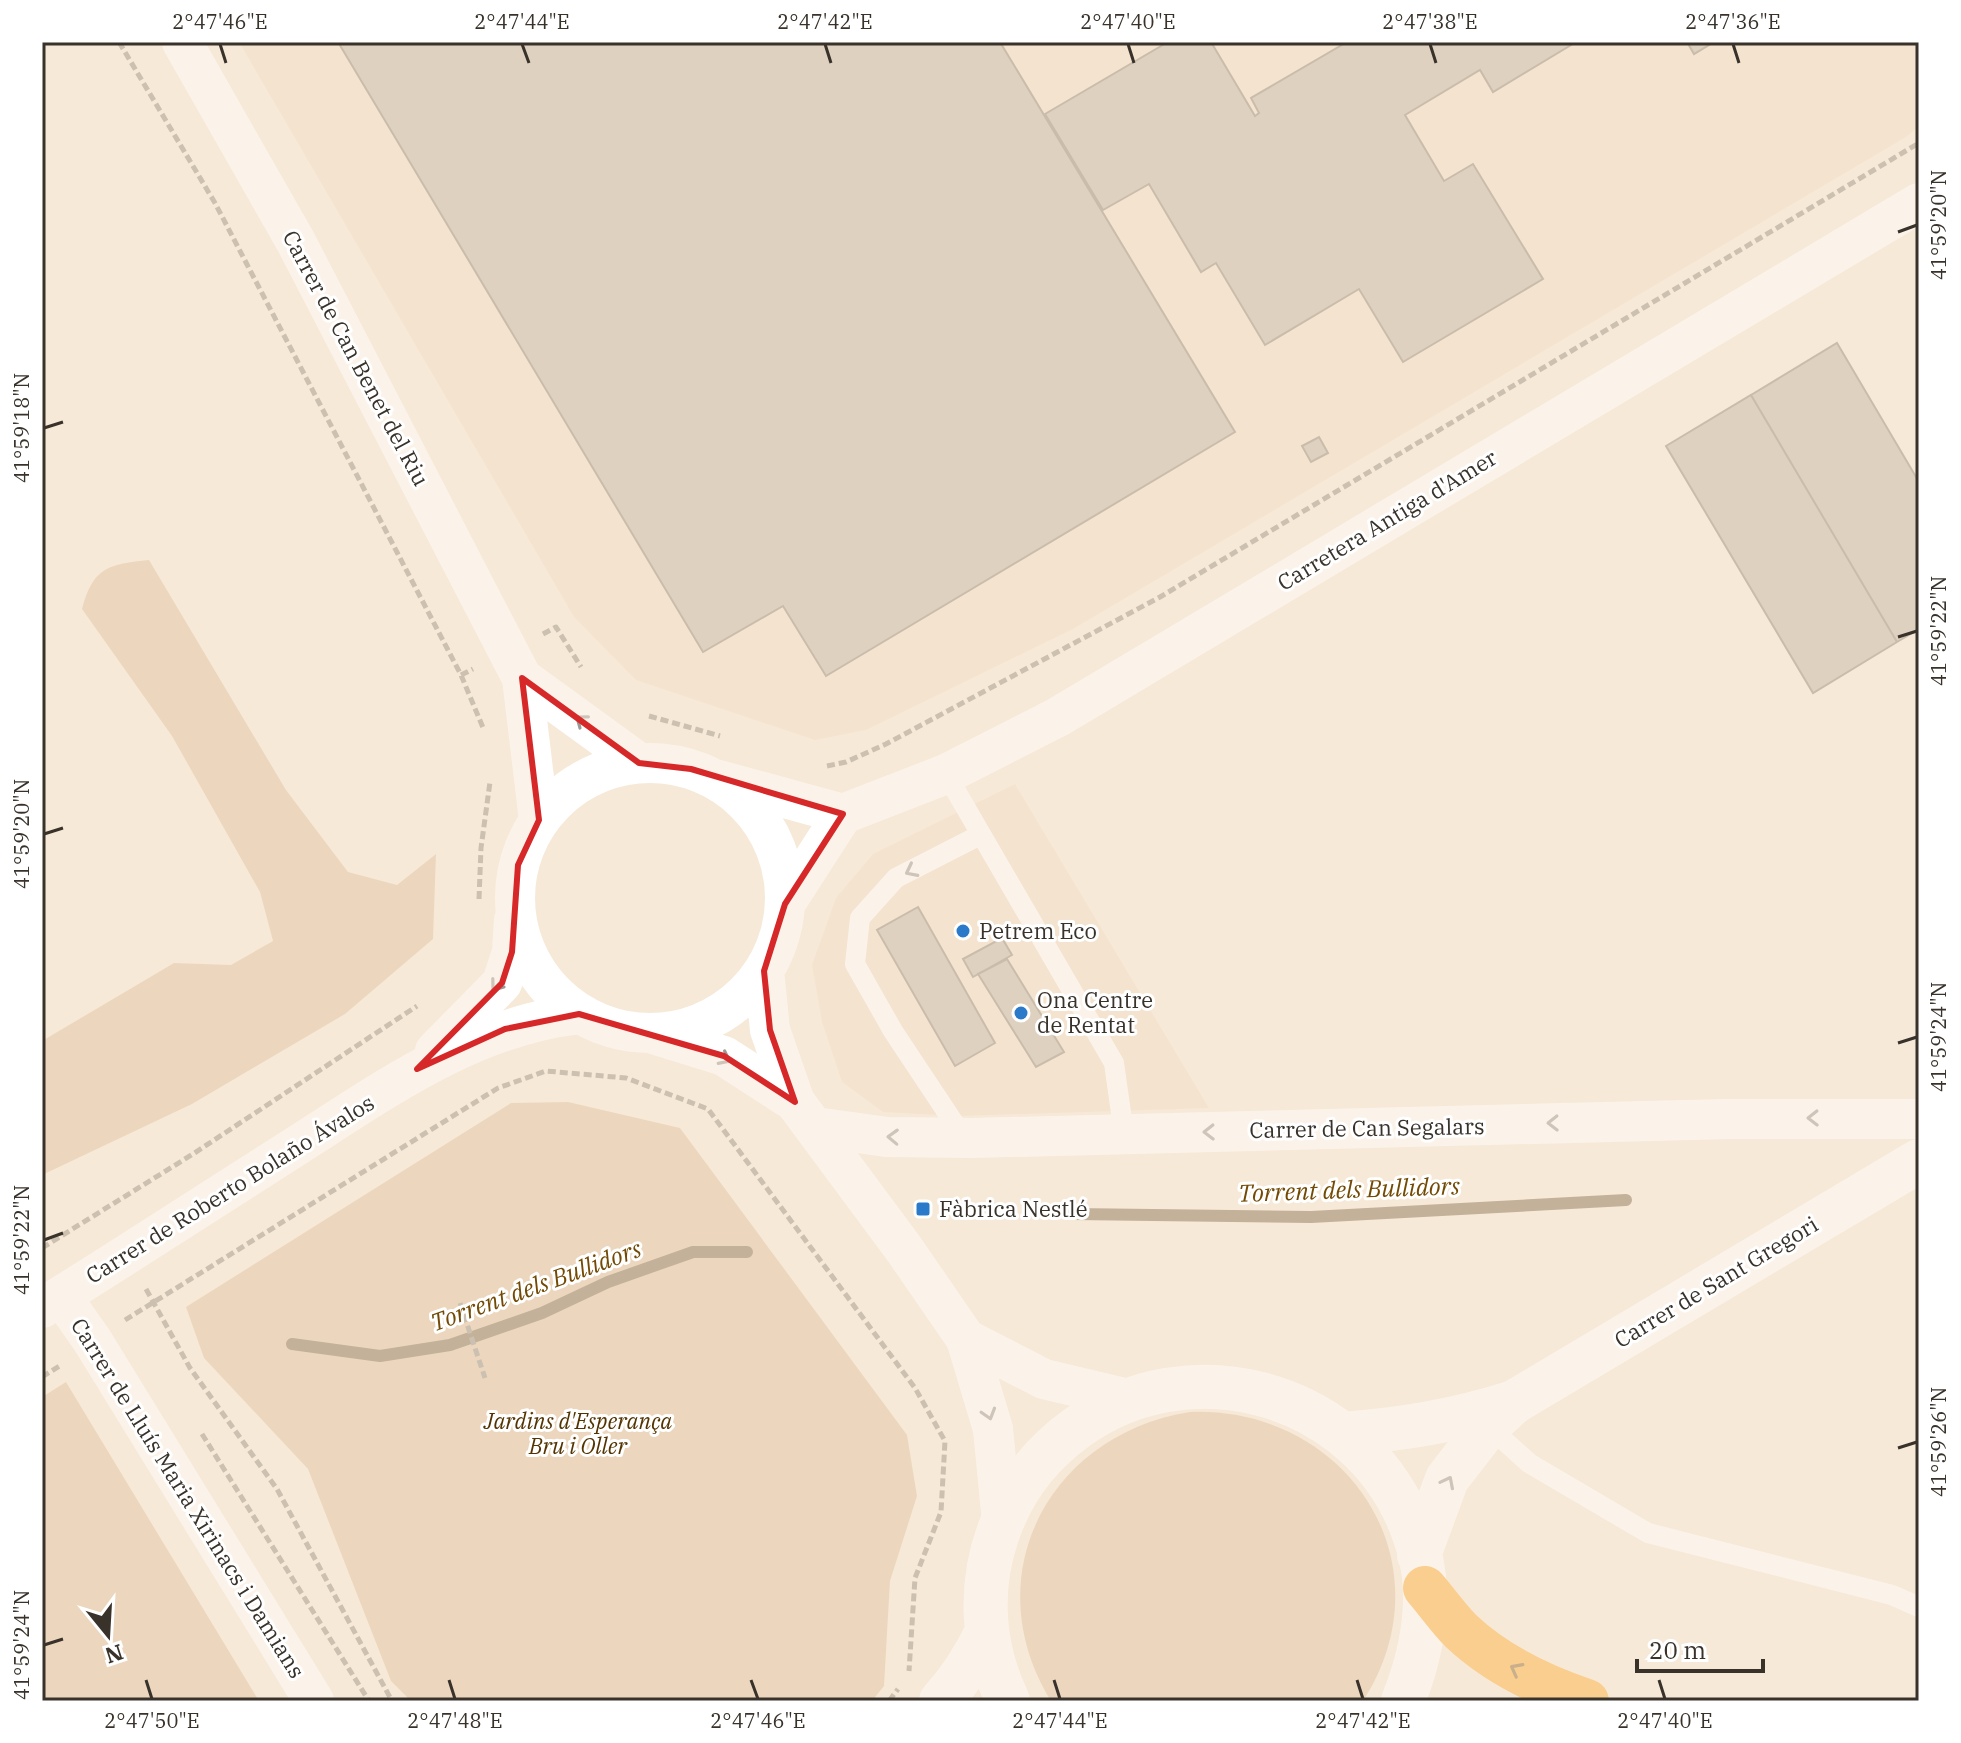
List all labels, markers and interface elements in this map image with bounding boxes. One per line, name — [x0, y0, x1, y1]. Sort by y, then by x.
text: 2°47'46"E — [172, 8, 268, 35]
text: 2°47'44"E — [474, 8, 570, 35]
text: 2°47'42"E — [777, 8, 873, 35]
text: 2°47'40"E — [1080, 8, 1176, 35]
text: 2°47'38"E — [1382, 8, 1478, 35]
text: 2°47'36"E — [1685, 8, 1781, 35]
text: 41°59'20"N — [1925, 170, 1952, 280]
street label: Carrer de Can Benet del Riu — [277, 225, 436, 490]
text: 41°59'18"N — [8, 373, 35, 483]
street label: Carretera Antiga d'Amer — [1272, 442, 1502, 597]
text: 41°59'22"N — [1925, 576, 1952, 686]
one-way arrow — [576, 715, 590, 729]
text: 41°59'20"N — [8, 779, 35, 889]
one-way arrow — [904, 861, 919, 876]
place label: Petrem Eco — [979, 916, 1097, 945]
marker: Petrem Eco — [954, 922, 972, 940]
one-way arrow — [492, 977, 506, 992]
text: 41°59'24"N — [1925, 982, 1952, 1092]
place label: Ona Centre de Rentat — [1037, 985, 1153, 1039]
marker: Ona Centre de Rentat — [1012, 1004, 1030, 1022]
one-way arrow — [717, 1049, 732, 1065]
street label: Carrer de Roberto Bolaño Ávalos — [80, 1088, 379, 1290]
one-way arrow — [1806, 1109, 1819, 1127]
street label: Carrer de Can Segalars — [1249, 1111, 1485, 1144]
one-way arrow — [1546, 1115, 1559, 1132]
one-way arrow — [1202, 1123, 1215, 1140]
one-way arrow — [886, 1128, 899, 1145]
water label: Torrent dels Bullidors — [1238, 1169, 1461, 1209]
text: 41°59'22"N — [8, 1185, 35, 1295]
place label: Fàbrica Nestlé — [939, 1194, 1087, 1223]
marker: Fàbrica Nestlé — [914, 1200, 932, 1218]
street label: Carrer de Sant Gregori — [1609, 1209, 1823, 1354]
water label: Torrent dels Bullidors — [426, 1232, 646, 1338]
street label: Carrer de Lluís Maria Xirinacs i Damians — [65, 1312, 312, 1683]
text: 41°59'26"N — [1925, 1387, 1952, 1497]
park label: Jardins d'Esperança Bru i Oller — [483, 1406, 672, 1460]
one-way arrow — [980, 1406, 996, 1420]
one-way arrow — [1438, 1476, 1453, 1490]
text: 41°59'24"N — [8, 1590, 35, 1700]
north arrow — [68, 1595, 148, 1675]
scale bar — [1637, 1623, 1763, 1673]
text: 20 m — [1649, 1634, 1706, 1666]
text: N — [102, 1638, 127, 1671]
one-way arrow — [1510, 1664, 1524, 1679]
text: 2°47'50"E — [104, 1707, 200, 1734]
text: 2°47'48"E — [407, 1707, 503, 1734]
text: 2°47'46"E — [710, 1707, 806, 1734]
text: 2°47'44"E — [1012, 1707, 1108, 1734]
text: 2°47'42"E — [1315, 1707, 1411, 1734]
text: 2°47'40"E — [1617, 1707, 1713, 1734]

